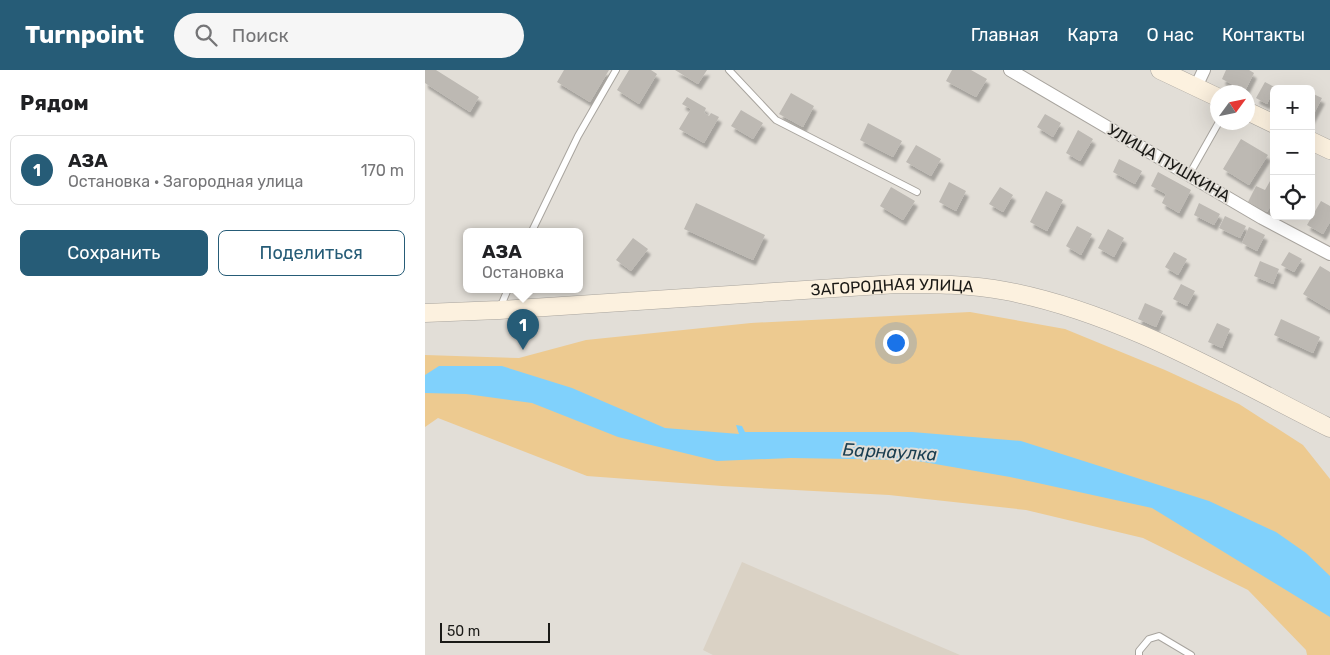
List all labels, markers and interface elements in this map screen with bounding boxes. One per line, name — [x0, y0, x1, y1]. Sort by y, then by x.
search box — [174, 13, 524, 58]
text: Turnpoint — [25, 21, 144, 49]
icon: search — [192, 21, 220, 49]
text: Поиск — [232, 24, 289, 47]
text: Главная — [971, 24, 1039, 46]
text: Карта — [1067, 24, 1119, 46]
text: О нас — [1147, 24, 1194, 46]
text: Контакты — [1222, 24, 1305, 46]
north arrow — [1210, 85, 1255, 130]
map controls — [1270, 85, 1315, 220]
button: + — [1270, 85, 1315, 130]
text: Рядом — [20, 90, 89, 115]
street label: УЛИЦА ПУШКИНА — [1104, 120, 1234, 206]
button: − — [1270, 130, 1315, 175]
text: АЗА — [68, 149, 108, 172]
text: 1 — [33, 161, 41, 180]
text: 170 m — [361, 161, 404, 180]
text: Остановка · Загородная улица — [68, 172, 303, 191]
button: locate — [1270, 175, 1315, 220]
popup — [463, 228, 583, 293]
button: Сохранить — [20, 230, 208, 276]
button: Поделиться — [218, 230, 405, 276]
text: АЗА — [482, 240, 522, 263]
text: Остановка — [482, 263, 564, 282]
street label: ЗАГОРОДНАЯ УЛИЦА — [810, 274, 975, 299]
pin: 1 — [507, 309, 539, 350]
your location — [883, 330, 909, 356]
water label: Барнаулка — [842, 439, 938, 465]
scale bar — [440, 620, 550, 643]
text: 50 m — [447, 623, 480, 640]

